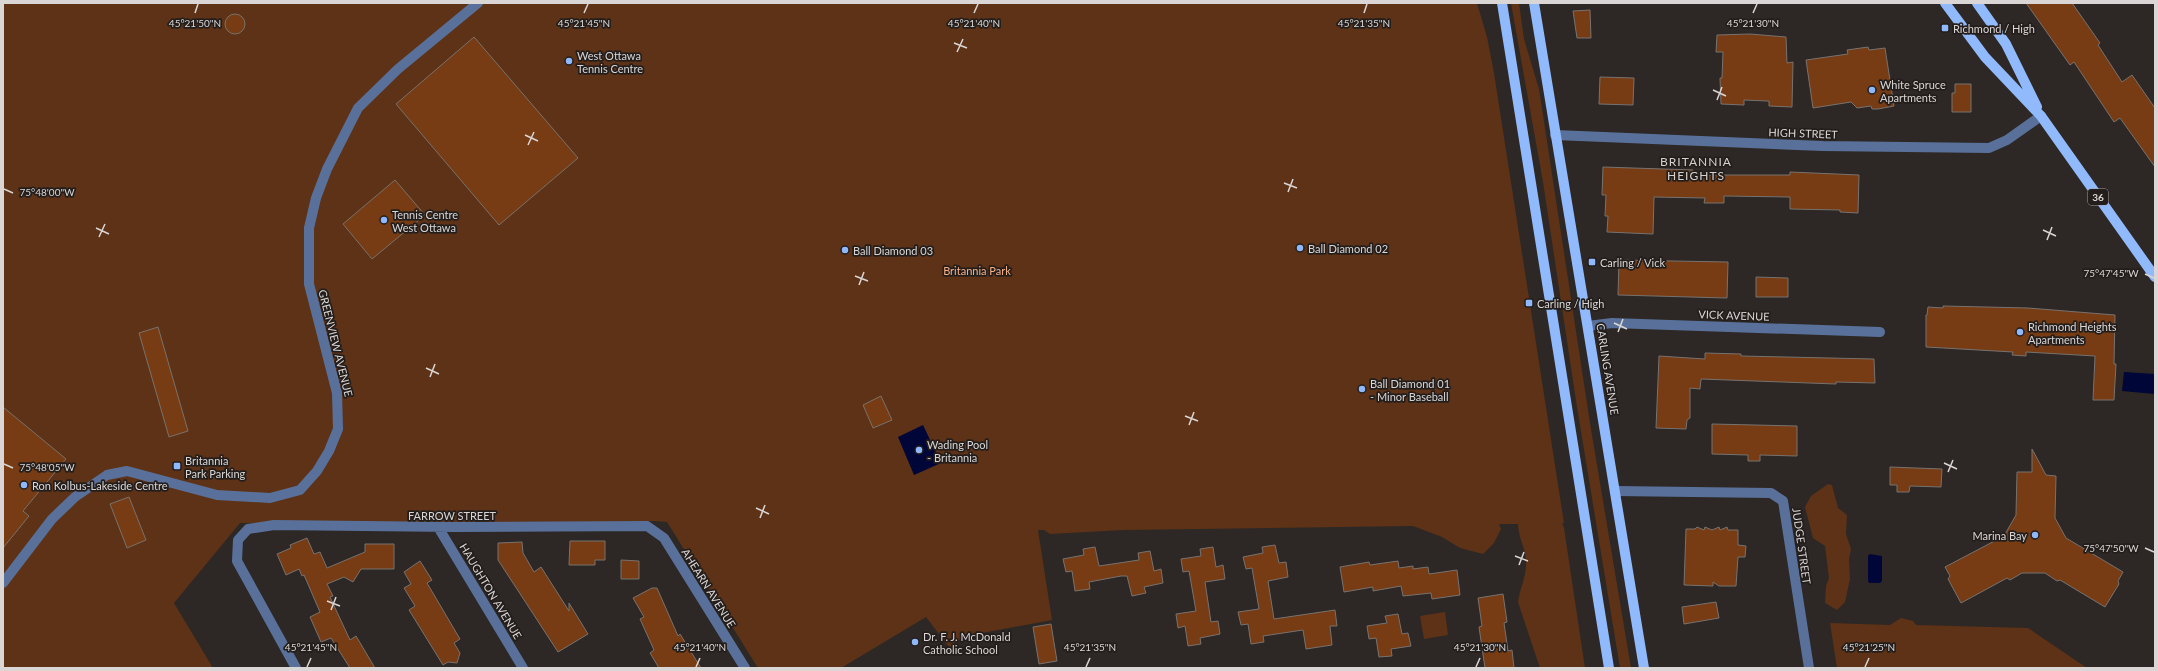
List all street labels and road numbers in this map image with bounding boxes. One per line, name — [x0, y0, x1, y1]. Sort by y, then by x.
street label: HIGH STREET — [1768, 125, 1838, 141]
road number: 36 — [2088, 189, 2108, 205]
street label: GREENVIEW AVENUE — [316, 288, 356, 398]
street label: VICK AVENUE — [1698, 307, 1770, 323]
street label: CARLING AVENUE — [1594, 322, 1622, 416]
street label: JUDGE STREET — [1790, 507, 1814, 585]
street label: FARROW STREET — [408, 509, 497, 522]
street label: HAUGHTON AVENUE — [457, 541, 525, 641]
street label: AHEARN AVENUE — [679, 546, 739, 630]

